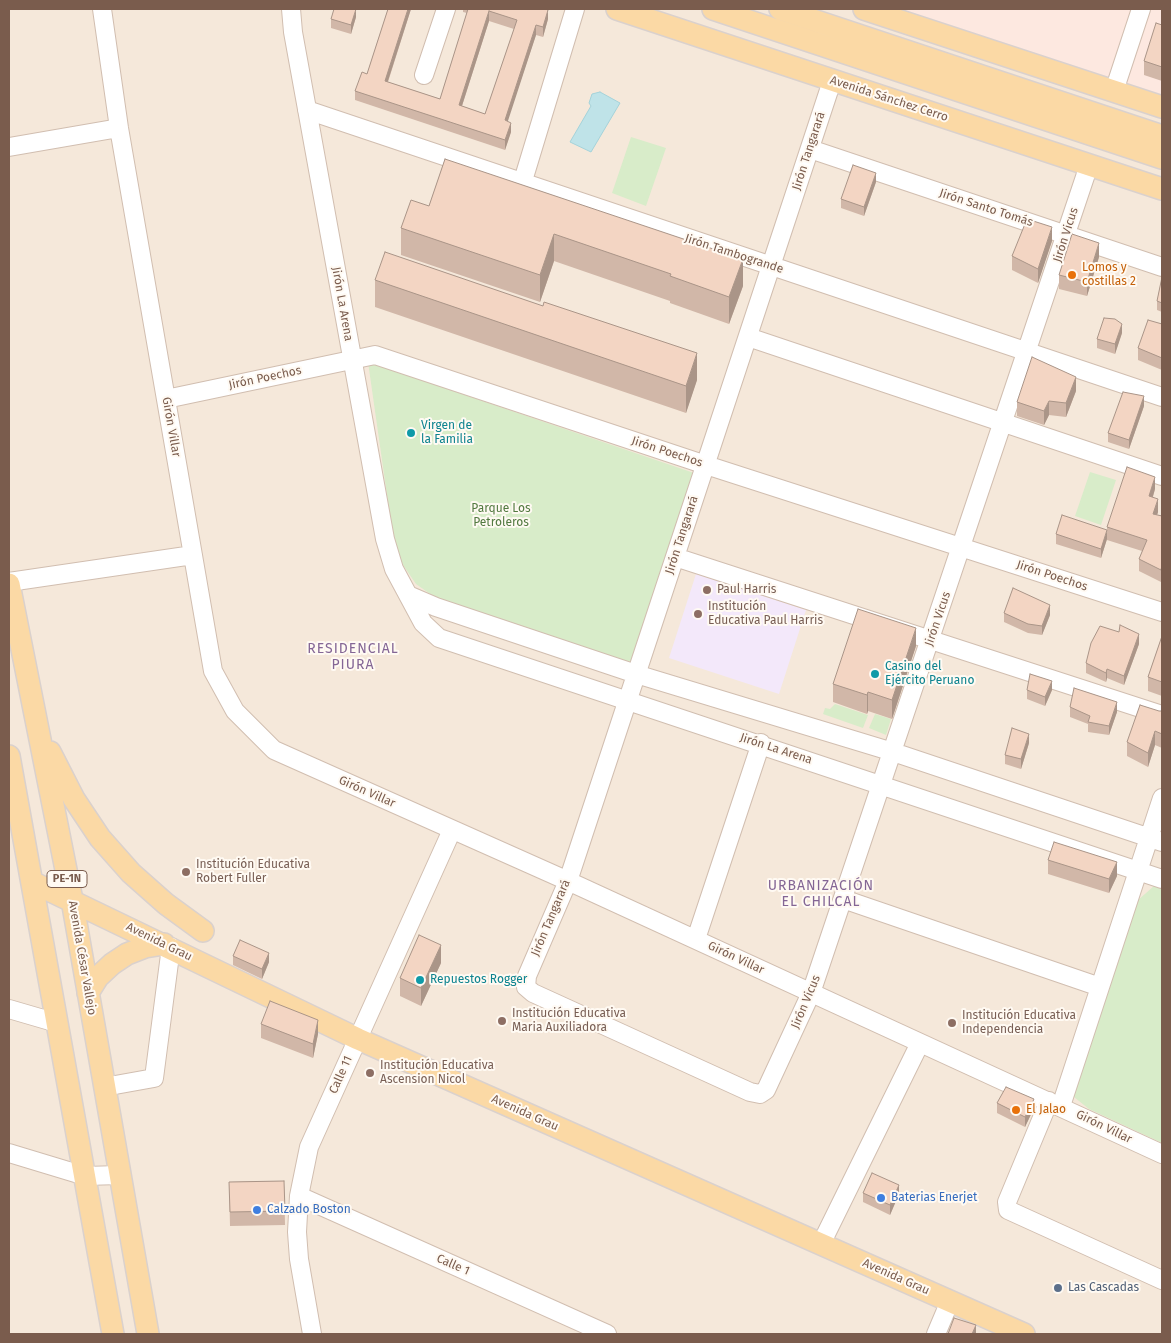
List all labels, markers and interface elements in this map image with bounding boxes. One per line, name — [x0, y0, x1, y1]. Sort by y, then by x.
street label: Avenida Sánchez Cerro — [828, 73, 950, 125]
street label: Jirón Tangarará — [790, 110, 828, 192]
street label: Jirón Santo Tomás — [937, 186, 1035, 230]
street label: Jirón Vicus — [1050, 206, 1082, 264]
street label: Jirón Tambogrande — [683, 231, 785, 277]
place label: Lomos y costillas 2 — [1082, 261, 1136, 289]
street label: Jirón La Arena — [328, 266, 356, 342]
marker: Lomos y costillas 2 — [1066, 269, 1078, 281]
street label: Jirón Poechos — [227, 363, 303, 393]
street label: Girón Villar — [159, 396, 183, 458]
place label: Virgen de la Familia — [421, 419, 473, 447]
marker: Virgen de la Familia — [405, 427, 417, 439]
street label: Jirón Poechos — [630, 434, 704, 470]
street label: Jirón Tangarará — [663, 494, 701, 576]
park label: Parque Los Petroleros — [471, 502, 531, 530]
street label: Jirón Poechos — [1015, 558, 1089, 594]
place label: Paul Harris — [717, 583, 776, 597]
marker: Paul Harris — [701, 584, 713, 596]
street label: Jirón Vicus — [922, 590, 954, 648]
place label: Institución Educativa Paul Harris — [708, 600, 823, 628]
marker: Institución Educativa Paul Harris — [692, 608, 704, 620]
district label: RESIDENCIAL PIURA — [306, 641, 400, 674]
place label: Casino del Ejército Peruano — [885, 660, 974, 688]
marker: Casino del Ejército Peruano — [869, 668, 881, 680]
street label: Jirón La Arena — [738, 731, 814, 767]
street label: Girón Villar — [336, 773, 398, 811]
place label: Institución Educativa Robert Fuller — [196, 858, 310, 886]
marker: Institución Educativa Robert Fuller — [180, 866, 192, 878]
road number: PE-1N — [47, 871, 87, 888]
street label: Jirón Tangarará — [528, 878, 574, 958]
district label: URBANIZACIÓN EL CHILCAL — [766, 878, 876, 910]
street label: Avenida César Vallejo — [65, 900, 99, 1016]
street label: Avenida Grau — [124, 920, 194, 964]
street label: Girón Villar — [705, 939, 767, 977]
place label: Repuestos Rogger — [430, 973, 527, 987]
street label: Jirón Vicus — [788, 973, 824, 1031]
marker: Repuestos Rogger — [414, 974, 426, 986]
place label: Institución Educativa Maria Auxiliadora — [512, 1007, 626, 1035]
place label: Institución Educativa Independencia — [962, 1009, 1076, 1037]
marker: Institución Educativa Maria Auxiliadora — [496, 1015, 508, 1027]
marker: Institución Educativa Independencia — [946, 1017, 958, 1029]
street label: Calle 11 — [326, 1054, 356, 1096]
place label: Institución Educativa Ascension Nicol — [380, 1059, 494, 1087]
marker: Institución Educativa Ascension Nicol — [364, 1067, 376, 1079]
street label: Avenida Grau — [489, 1092, 561, 1134]
place label: El Jalao — [1026, 1103, 1066, 1117]
marker: El Jalao — [1010, 1104, 1022, 1116]
street label: Girón Villar — [1074, 1107, 1134, 1147]
place label: Baterias Enerjet — [891, 1191, 977, 1205]
marker: Baterias Enerjet — [875, 1192, 887, 1204]
place label: Calzado Boston — [267, 1203, 351, 1217]
marker: Calzado Boston — [251, 1204, 263, 1216]
street label: Calle 1 — [434, 1251, 472, 1279]
street label: Avenida Grau — [860, 1256, 932, 1298]
place label: Las Cascadas — [1068, 1281, 1139, 1295]
marker: Las Cascadas — [1052, 1282, 1064, 1294]

